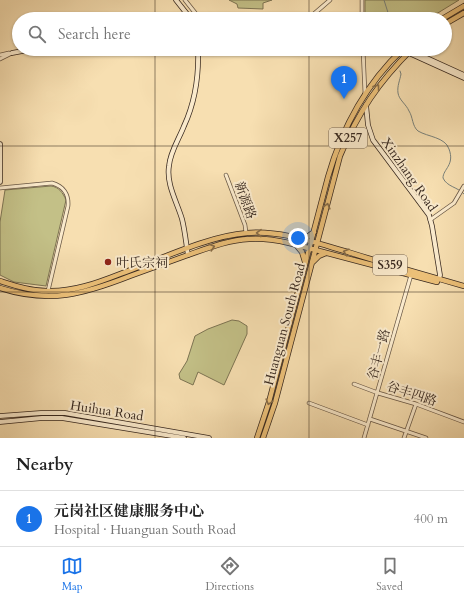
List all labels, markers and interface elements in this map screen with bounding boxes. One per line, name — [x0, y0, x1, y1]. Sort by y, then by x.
search box — [12, 12, 452, 56]
icon: search — [26, 23, 48, 45]
text: Search here — [58, 24, 131, 44]
pin: 1 — [331, 66, 357, 99]
one-way arrow — [373, 85, 380, 92]
road number: X257 — [329, 128, 367, 148]
street label: Xinzhang Road — [377, 134, 441, 215]
street label: 新源路 — [230, 179, 260, 222]
one-way arrow — [322, 203, 330, 209]
one-way arrow — [256, 228, 262, 237]
your location — [288, 228, 308, 248]
one-way arrow — [208, 243, 215, 251]
one-way arrow — [343, 248, 350, 257]
place label: 叶氏宗祠 — [116, 254, 168, 272]
road number: S359 — [373, 255, 407, 275]
marker: 叶氏宗祠 — [103, 257, 113, 267]
street label: Huanguan South Road — [260, 261, 310, 387]
street label: 谷丰一路 — [364, 327, 394, 382]
street label: 谷丰四路 — [384, 377, 439, 411]
street label: Huihua Road — [69, 396, 145, 426]
one-way arrow — [265, 398, 274, 405]
text: Nearby — [16, 453, 73, 476]
text: 元岗社区健康服务中心 — [54, 501, 204, 521]
text: 1 — [26, 510, 32, 528]
text: 400 m — [414, 510, 448, 528]
text: Hospital · Huanguan South Road — [54, 521, 236, 539]
tab: Map — [61, 555, 83, 594]
tab: Directions — [205, 555, 254, 594]
tab: Saved — [376, 555, 403, 594]

